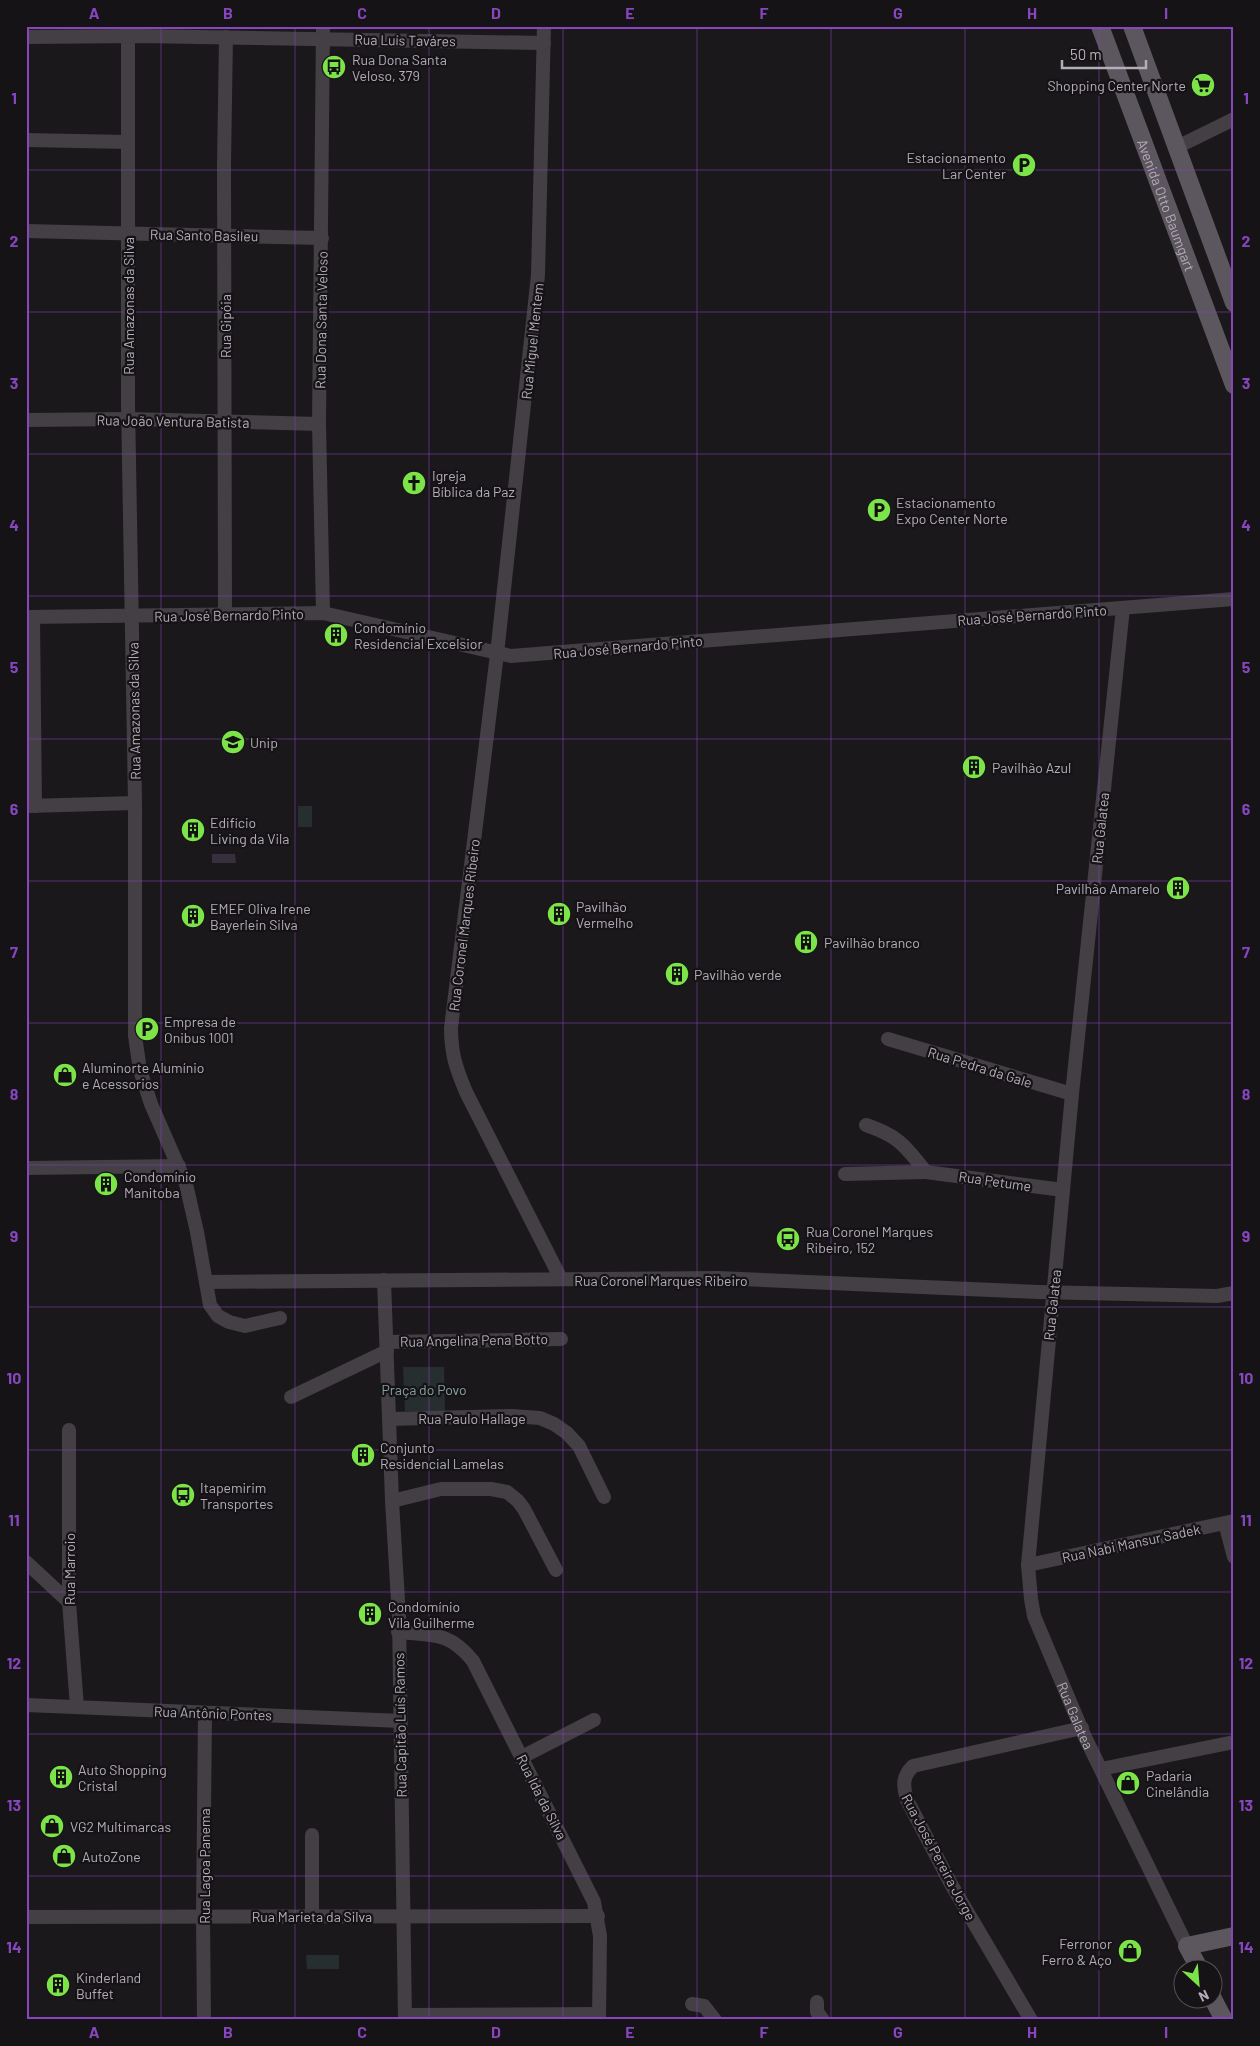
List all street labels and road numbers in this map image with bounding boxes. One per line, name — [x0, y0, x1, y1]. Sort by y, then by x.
street label: Rua Luís Taváres — [354, 31, 456, 49]
street label: Avenida Otto Baumgart — [1134, 136, 1199, 273]
street label: Rua Santo Basileu — [150, 226, 258, 244]
street label: Rua Amazonas da Silva — [120, 237, 137, 375]
street label: Rua Dona Santa Veloso — [311, 251, 331, 389]
street label: Rua Miguel Mentem — [517, 282, 547, 400]
street label: Rua Gipóia — [217, 294, 234, 358]
street label: Rua João Ventura Batista — [96, 411, 250, 431]
street label: Rua José Bernardo Pinto — [957, 601, 1107, 629]
street label: Rua José Bernardo Pinto — [154, 605, 304, 625]
street label: Rua José Bernardo Pinto — [553, 632, 703, 662]
street label: Rua Amazonas da Silva — [124, 642, 144, 780]
street label: Rua Galatea — [1088, 792, 1112, 864]
street label: Rua Coronel Marques Ribeiro — [445, 838, 483, 1012]
street label: Rua Pedra da Gale — [926, 1043, 1034, 1091]
street label: Rua Petume — [958, 1168, 1032, 1194]
street label: Rua Galatea — [1040, 1269, 1064, 1341]
street label: Rua Coronel Marques Ribeiro — [574, 1272, 748, 1289]
street label: Rua Angelina Pena Botto — [400, 1330, 548, 1350]
street label: Rua Paulo Hallage — [418, 1410, 526, 1427]
street label: Rua Nabi Mansur Sadek — [1060, 1520, 1202, 1566]
street label: Rua Marroio — [61, 1533, 78, 1605]
street label: Rua Capitão Luís Ramos — [390, 1652, 410, 1798]
street label: Rua Galatea — [1054, 1679, 1098, 1752]
street label: Rua Antônio Pontes — [154, 1702, 273, 1724]
street label: Rua Ida da Silva — [513, 1752, 571, 1842]
street label: Rua José Pereira Jorge — [898, 1791, 980, 1923]
street label: Rua Lagoa Panema — [196, 1808, 213, 1924]
street label: Rua Marieta da Silva — [252, 1908, 372, 1925]

